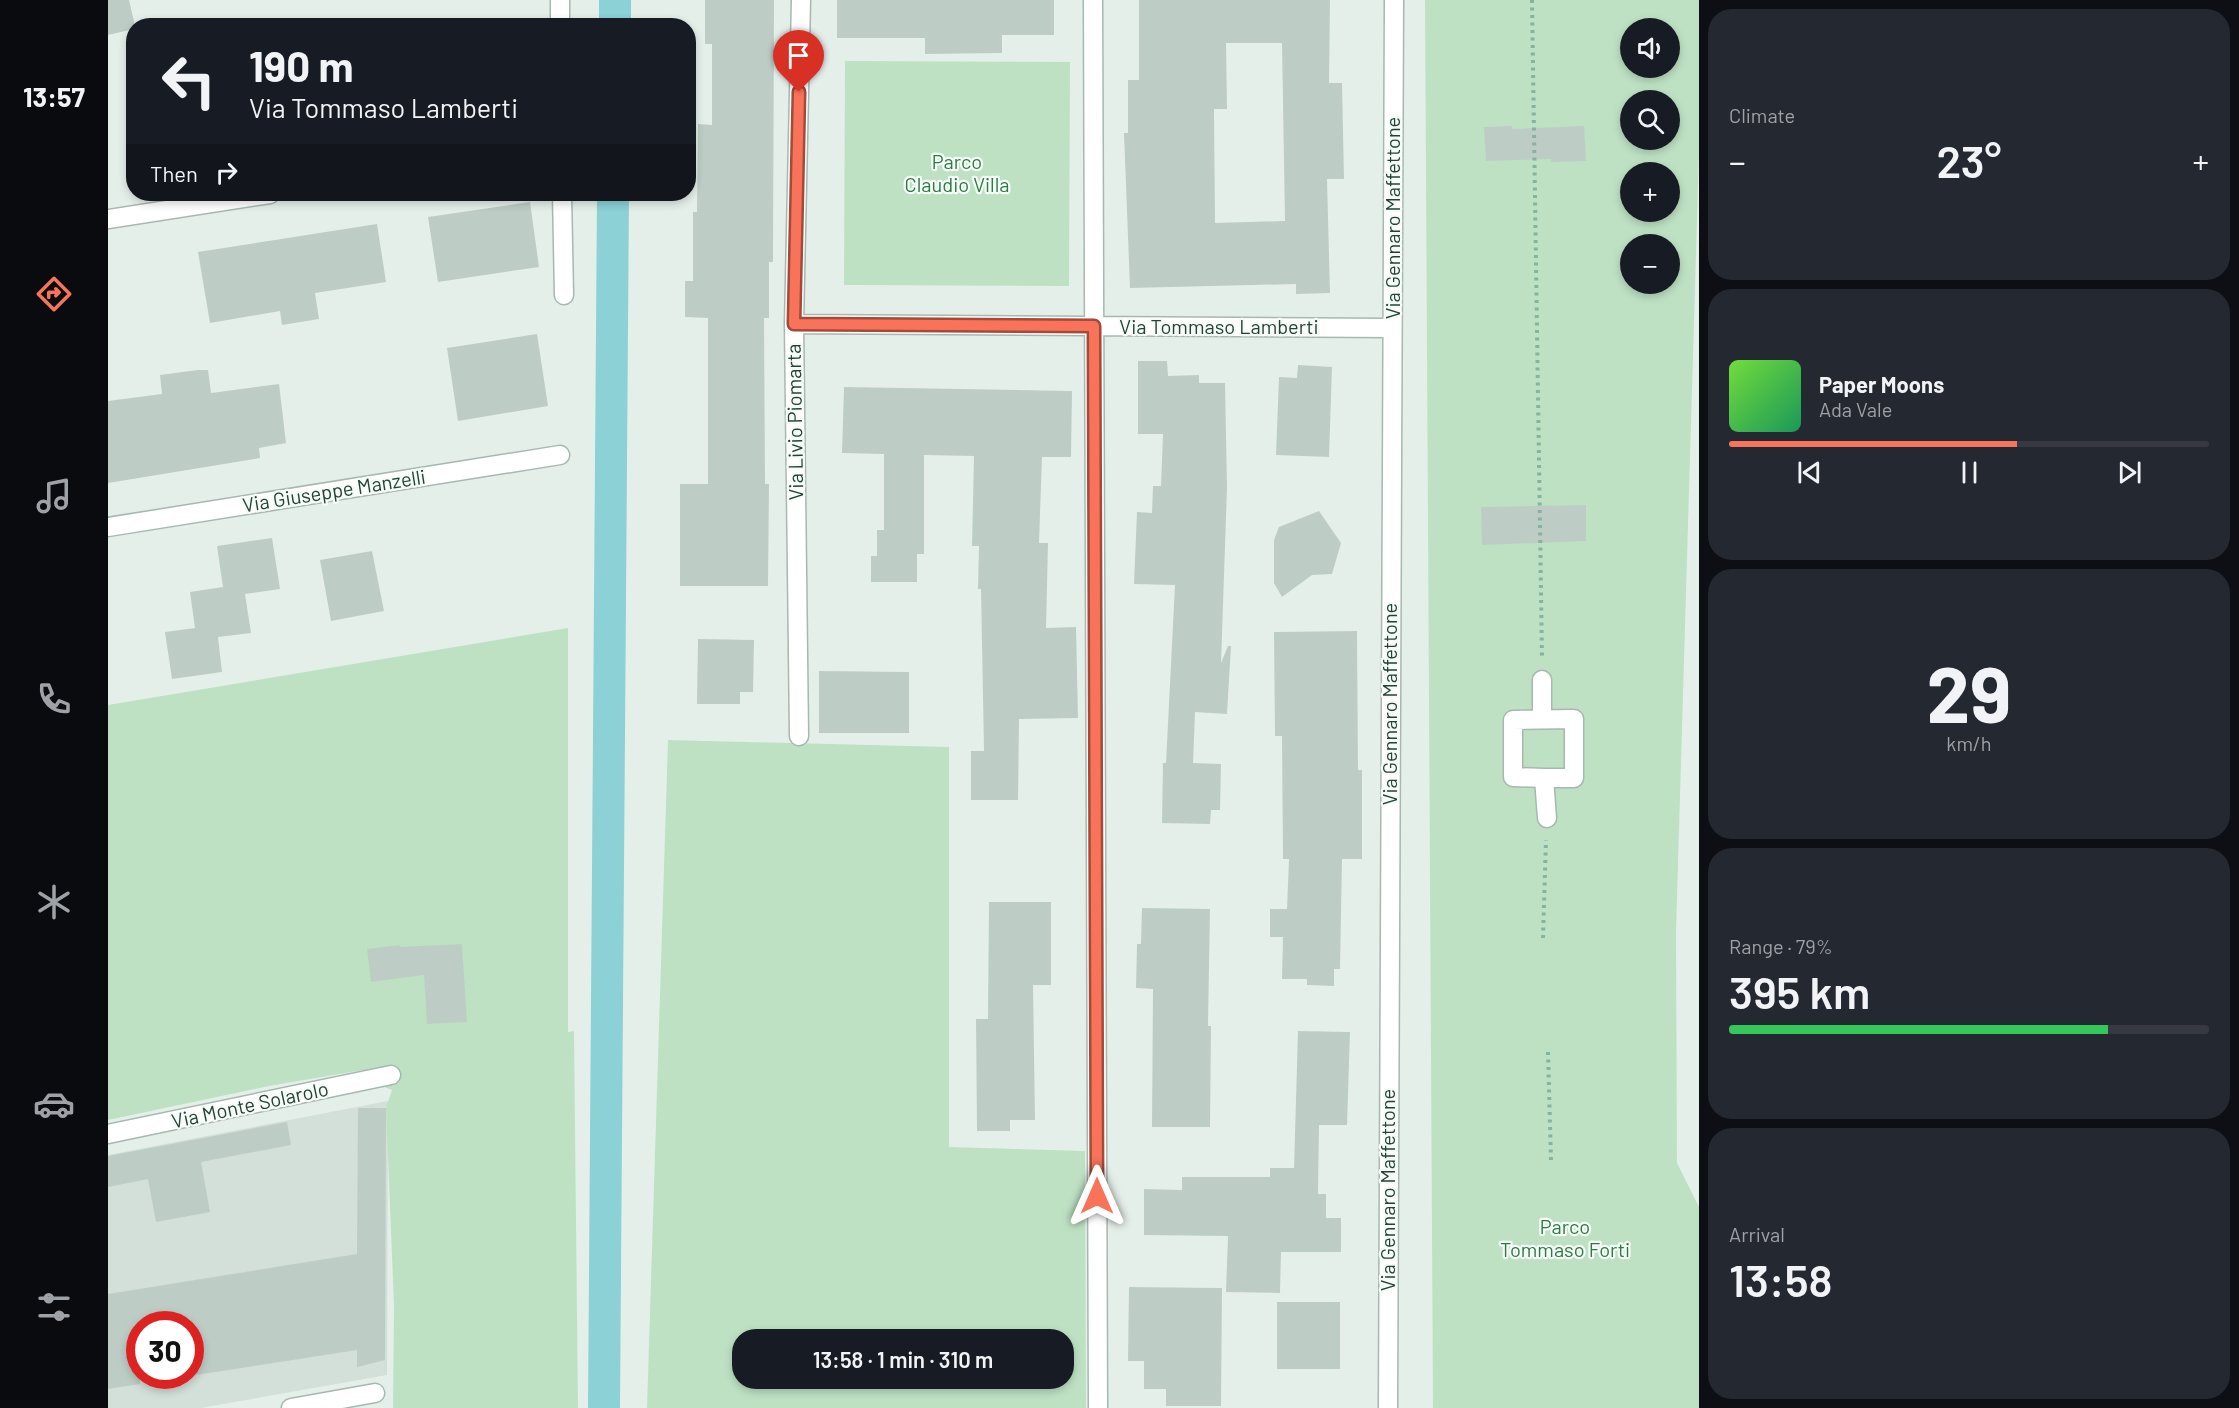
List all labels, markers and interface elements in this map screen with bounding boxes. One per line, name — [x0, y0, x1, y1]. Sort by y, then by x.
map controls — [1620, 18, 1680, 294]
button: sound — [1620, 18, 1680, 78]
pin — [773, 30, 824, 92]
icon: arrive — [782, 39, 815, 72]
text: 190 m — [249, 40, 354, 90]
icon: left — [150, 42, 228, 120]
text: 13:57 — [23, 80, 85, 112]
button: search — [1620, 90, 1680, 150]
text: Via Tommaso Lamberti — [249, 91, 518, 123]
text: Climate — [1729, 103, 1795, 127]
street label: Via Gennaro Maffettone — [1380, 117, 1404, 319]
text: 23° — [1936, 133, 2002, 187]
text: − — [1729, 141, 1746, 181]
text: + — [2193, 141, 2209, 181]
park label: Parco Claudio Villa — [905, 149, 1009, 196]
icon: right — [210, 156, 243, 189]
text: Then — [150, 160, 198, 186]
button: + — [1620, 162, 1680, 222]
button: − — [1620, 234, 1680, 294]
icon: directions — [33, 273, 75, 315]
street label: Via Tommaso Lamberti — [1119, 314, 1319, 338]
street label: Via Livio Piomarta — [781, 343, 807, 501]
text: Paper Moons — [1819, 371, 1944, 397]
text: Ada Vale — [1819, 397, 1892, 421]
icon: previous — [1793, 456, 1826, 489]
icon: pause — [1953, 456, 1986, 489]
icon: next — [2113, 456, 2146, 489]
street label: Via Giuseppe Manzelli — [240, 464, 427, 516]
icon: music — [33, 475, 75, 517]
street label: Via Gennaro Maffettone — [1377, 603, 1401, 805]
text: 29 — [1926, 645, 2012, 739]
icon: phone — [33, 678, 75, 720]
text: km/h — [1946, 731, 1992, 755]
icon: climate — [33, 881, 75, 923]
text: Range · 79% — [1729, 934, 1833, 958]
text: 395 km — [1729, 964, 1870, 1018]
street label: Via Monte Solarolo — [169, 1076, 330, 1132]
icon: car — [33, 1083, 75, 1125]
street label: Via Gennaro Maffettone — [1375, 1089, 1399, 1291]
position arrow — [1065, 1164, 1129, 1228]
park label: Parco Tommaso Forti — [1500, 1214, 1630, 1261]
text: Arrival — [1729, 1222, 1785, 1246]
text: 13:58 — [1729, 1252, 1833, 1306]
icon: filters — [33, 1286, 75, 1328]
speed limit sign: 30 — [126, 1311, 204, 1389]
text: 13:58 · 1 min · 310 m — [813, 1346, 993, 1372]

